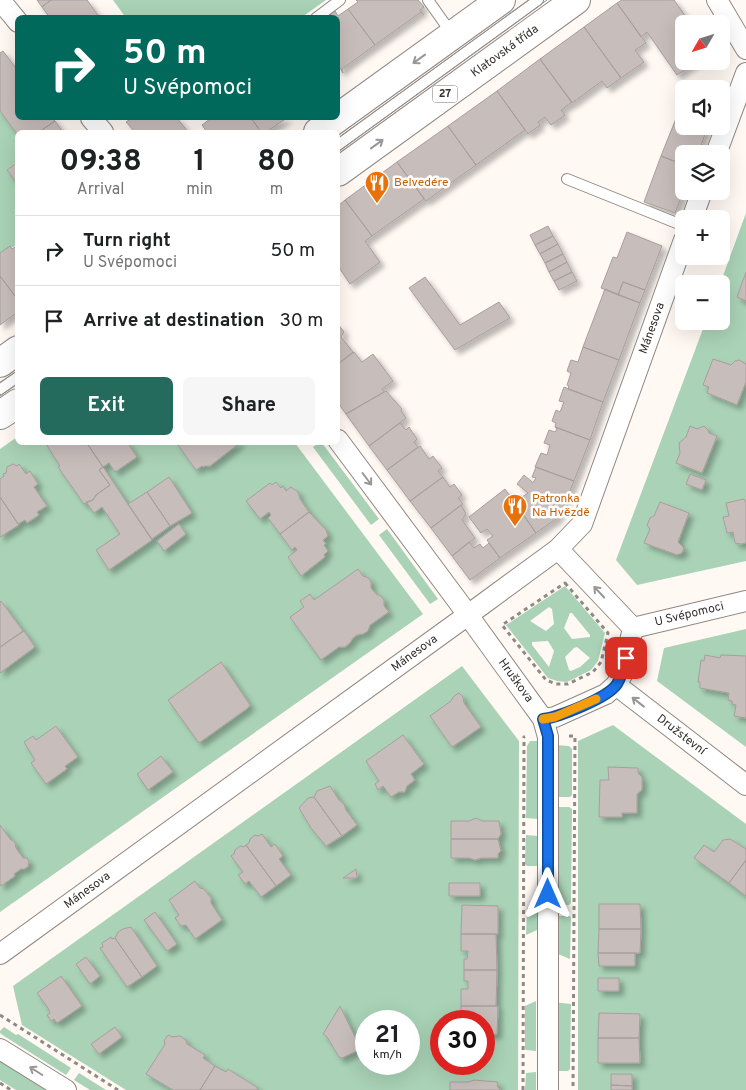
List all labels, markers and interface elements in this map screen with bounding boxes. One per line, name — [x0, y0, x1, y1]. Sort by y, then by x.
north arrow — [675, 15, 730, 70]
map controls — [675, 15, 730, 330]
street label: Klatovská třída — [468, 21, 542, 81]
text: 50 m — [123, 32, 207, 76]
icon: right — [40, 35, 105, 100]
one-way arrow — [413, 54, 426, 65]
text: U Svépomoci — [123, 75, 252, 102]
button: sound — [675, 80, 730, 135]
road number: 27 — [432, 86, 458, 102]
one-way arrow — [370, 139, 384, 149]
text: 09:38 — [59, 144, 142, 181]
text: 1 — [194, 144, 206, 181]
text: 80 — [257, 144, 295, 181]
button: layers — [675, 145, 730, 200]
restaurant icon: Belvedére — [364, 170, 390, 204]
place label: Belvedére — [394, 175, 448, 191]
text: Arrival — [77, 180, 124, 200]
text: min — [186, 180, 213, 200]
text: m — [270, 180, 283, 200]
button: + — [675, 210, 730, 265]
text: Turn right — [83, 229, 171, 253]
icon: right — [40, 237, 68, 265]
text: 50 m — [270, 239, 315, 263]
text: U Svépomoci — [83, 253, 177, 273]
button: − — [675, 275, 730, 330]
street label: Mánesova — [636, 300, 669, 356]
icon: arrive — [40, 307, 68, 335]
text: Arrive at destination — [83, 309, 264, 333]
text: 30 m — [279, 309, 323, 333]
button: Exit — [40, 377, 173, 435]
button: Share — [183, 377, 315, 435]
one-way arrow — [361, 472, 372, 485]
place label: Patronka Na Hvězdě — [532, 491, 590, 521]
restaurant icon: Patronka Na Hvězdě — [502, 493, 528, 527]
one-way arrow — [593, 586, 605, 599]
street label: U Svépomoci — [653, 599, 726, 631]
street label: Mánesova — [388, 631, 441, 676]
pin — [605, 637, 647, 679]
icon: arrive — [612, 644, 640, 672]
street label: Hruškova — [494, 656, 537, 706]
one-way arrow — [631, 697, 645, 707]
street label: Družstevní — [653, 711, 710, 760]
position arrow — [521, 867, 573, 919]
street label: Mánesova — [61, 868, 114, 913]
speed limit sign: 30 — [430, 1010, 495, 1075]
text: 21 — [375, 1020, 400, 1052]
text: km/h — [373, 1047, 402, 1063]
one-way arrow — [29, 1066, 43, 1076]

